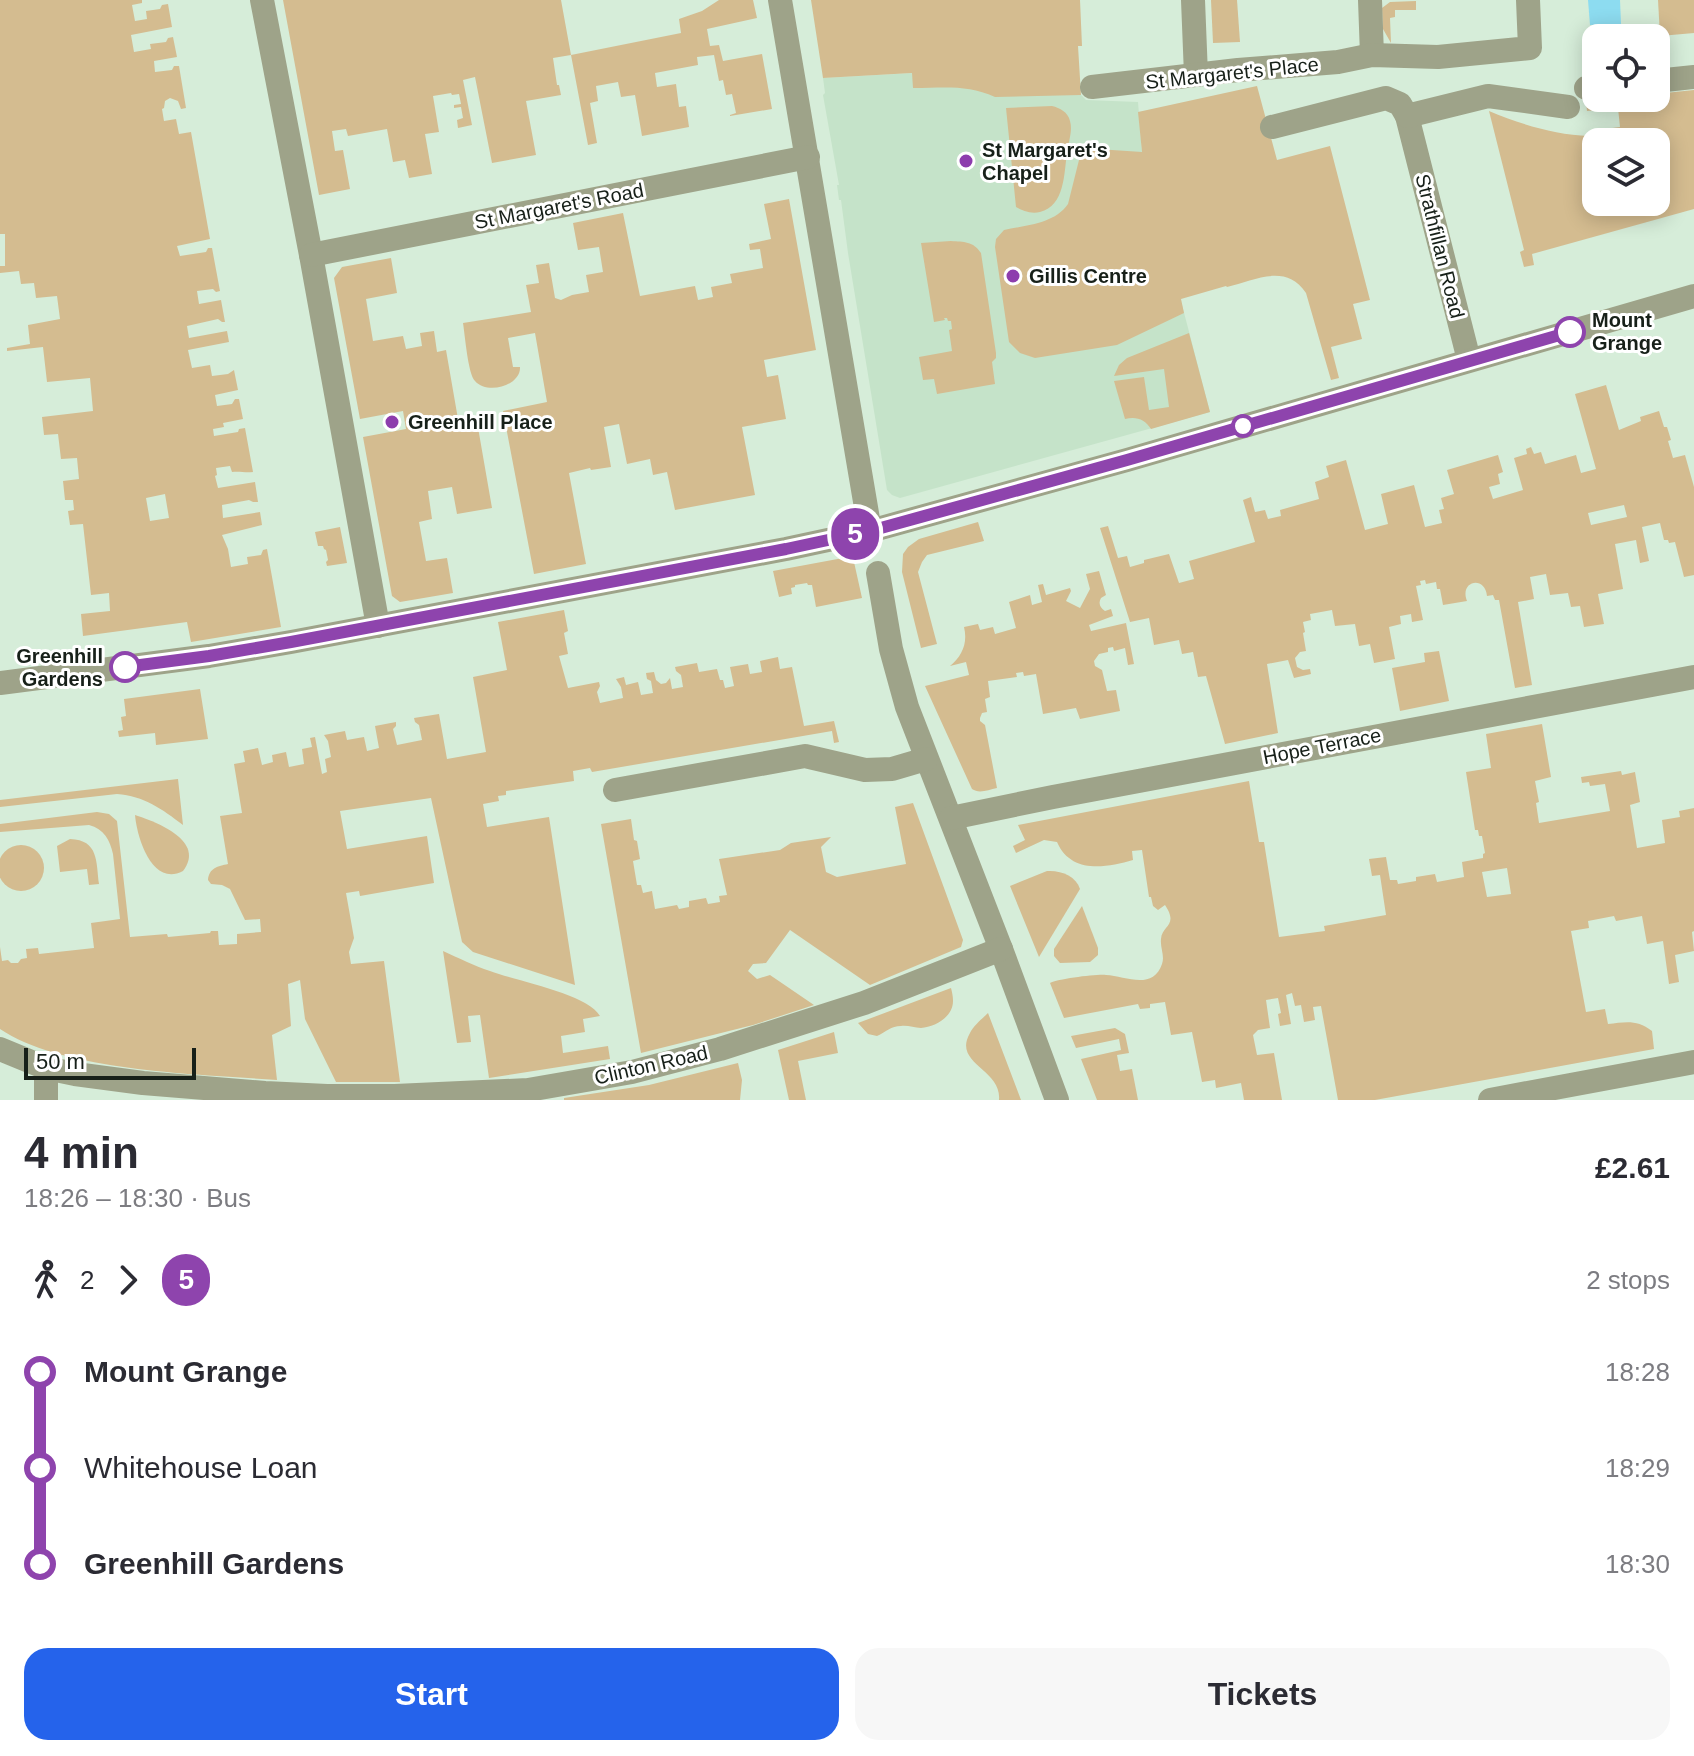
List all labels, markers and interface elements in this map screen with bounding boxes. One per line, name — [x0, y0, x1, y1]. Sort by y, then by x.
map controls — [1582, 24, 1670, 216]
button: locate — [1582, 24, 1670, 112]
street label: St Margaret's Place — [1144, 53, 1320, 93]
button: layers — [1582, 128, 1670, 216]
place label: St Margaret's Chapel — [982, 139, 1108, 184]
marker: St Margaret's Chapel — [957, 152, 975, 170]
street label: Strathfillan Road — [1411, 172, 1469, 320]
street label: St Margaret's Road — [473, 179, 645, 233]
place label: Gillis Centre — [1029, 265, 1147, 287]
marker: Gillis Centre — [1004, 267, 1022, 285]
place label: Mount Grange — [1592, 309, 1662, 354]
marker: Mount Grange — [1555, 317, 1585, 347]
place label: Greenhill Place — [408, 411, 553, 433]
marker: Greenhill Place — [383, 413, 401, 431]
unlabelled marker — [1232, 415, 1254, 437]
line badge: 5 — [829, 508, 881, 560]
text: 5 — [847, 518, 863, 549]
place label: Greenhill Gardens — [16, 645, 103, 690]
marker: Greenhill Gardens — [110, 652, 140, 682]
street label: Hope Terrace — [1261, 724, 1383, 768]
street label: Clinton Road — [592, 1041, 710, 1089]
scale bar — [24, 1044, 196, 1080]
text: 50 m — [36, 1049, 85, 1074]
text: 4 min — [24, 1128, 139, 1177]
text: £2.61 — [1595, 1151, 1670, 1184]
text: 18:26 – 18:30 · Bus — [24, 1183, 251, 1213]
icon: walk — [24, 1258, 68, 1302]
icon: forward — [106, 1258, 150, 1302]
text: 5 — [178, 1264, 194, 1295]
text: 2 — [80, 1265, 94, 1295]
text: 2 stops — [1586, 1265, 1670, 1295]
text: Mount Grange — [84, 1355, 287, 1388]
text: 18:28 — [1605, 1357, 1670, 1387]
text: Whitehouse Loan — [84, 1451, 318, 1484]
text: 18:29 — [1605, 1453, 1670, 1483]
text: Greenhill Gardens — [84, 1547, 344, 1580]
text: 18:30 — [1605, 1549, 1670, 1579]
button: Start — [24, 1648, 839, 1740]
button: Tickets — [855, 1648, 1670, 1740]

